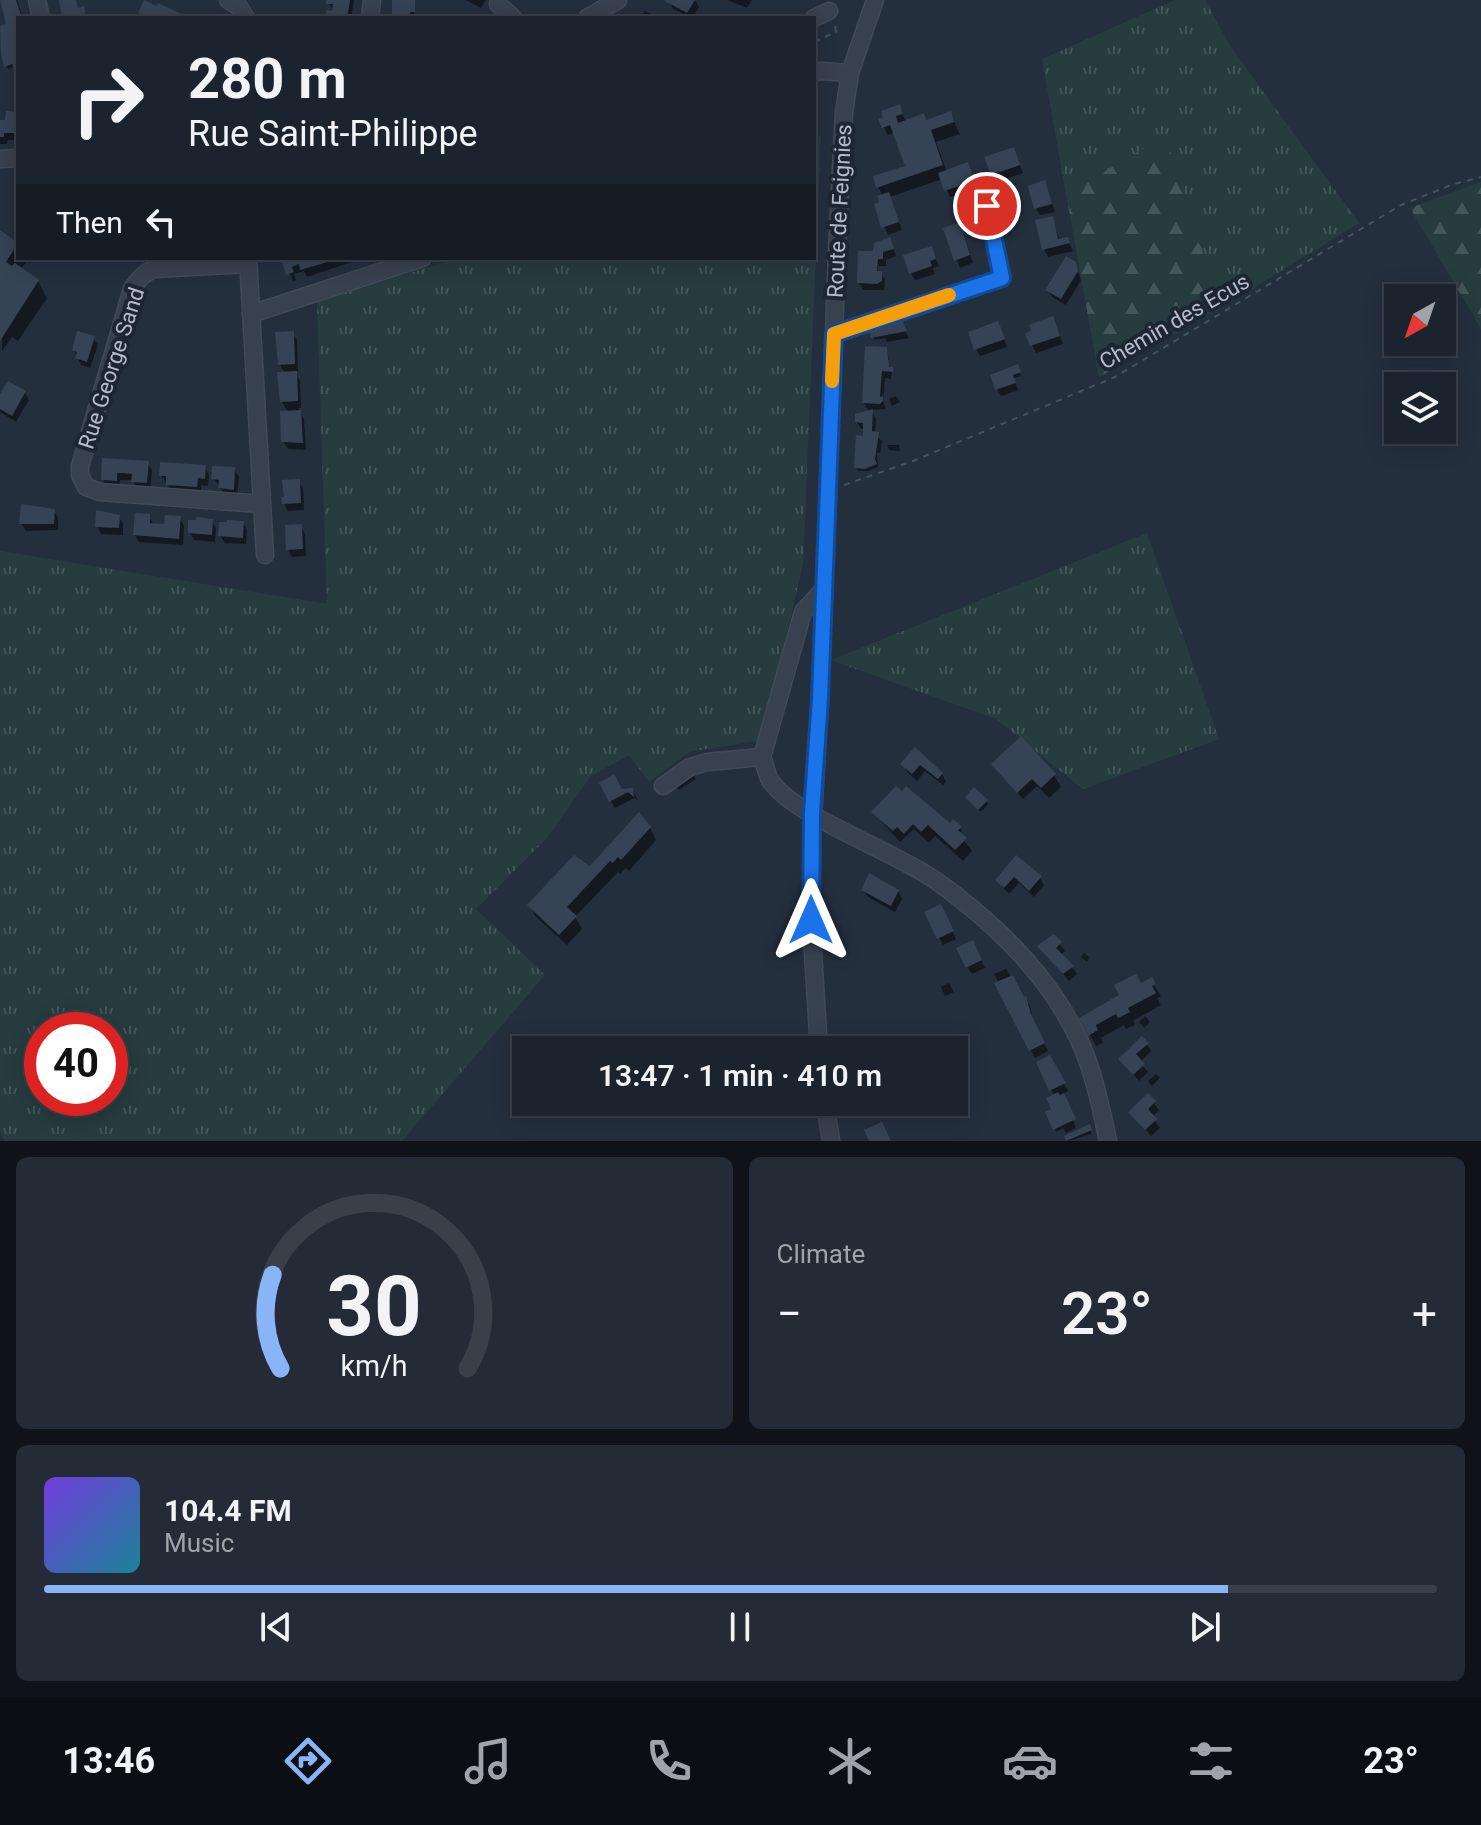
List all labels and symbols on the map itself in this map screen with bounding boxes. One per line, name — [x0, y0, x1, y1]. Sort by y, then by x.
street label: Route de Feignies — [822, 124, 857, 299]
pin — [953, 172, 1021, 240]
street label: Chemin des Ecus — [1095, 268, 1253, 374]
street label: Rue George Sand — [74, 284, 149, 452]
north arrow — [1384, 284, 1456, 356]
position arrow — [769, 878, 853, 962]
speed limit sign: 40 — [24, 1012, 128, 1116]

